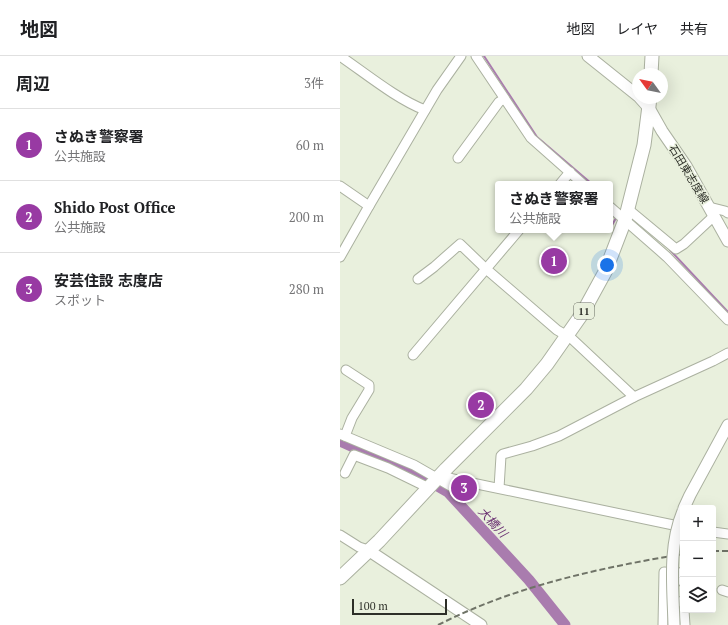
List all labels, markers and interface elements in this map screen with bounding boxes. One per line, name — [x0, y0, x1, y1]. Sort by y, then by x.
text: 地図 — [20, 16, 58, 41]
text: 地図 — [566, 19, 594, 38]
text: レイヤ — [616, 19, 658, 38]
text: 共有 — [680, 19, 708, 38]
north arrow — [632, 68, 668, 104]
text: 周辺 — [16, 72, 50, 95]
text: 3件 — [304, 74, 324, 92]
text: さぬき警察署 — [54, 126, 144, 146]
text: 1 — [25, 136, 33, 154]
text: 60 m — [296, 136, 324, 154]
street label: 石田東志度線 — [666, 142, 712, 206]
text: 公共施設 — [54, 147, 106, 165]
popup — [495, 181, 613, 233]
text: さぬき警察署 — [509, 188, 599, 208]
text: Shido Post Office — [54, 197, 176, 217]
text: 2 — [25, 208, 33, 226]
text: 200 m — [289, 208, 324, 226]
text: 公共施設 — [509, 209, 561, 227]
text: 公共施設 — [54, 218, 106, 236]
pin: 1 — [541, 246, 567, 276]
your location — [597, 255, 617, 275]
text: 安芸住設 志度店 — [54, 270, 163, 290]
text: 3 — [25, 280, 33, 298]
text: 280 m — [289, 280, 324, 298]
text: スポット — [54, 291, 106, 309]
road number: 11 — [574, 303, 594, 319]
pin: 2 — [468, 390, 494, 420]
pin: 3 — [451, 473, 477, 503]
water label: 大橋川 — [475, 504, 512, 542]
map controls — [680, 505, 716, 613]
button: + — [680, 505, 716, 541]
button: − — [680, 541, 716, 577]
button: layers — [680, 577, 716, 613]
scale bar — [352, 597, 447, 616]
text: 100 m — [358, 599, 388, 613]

